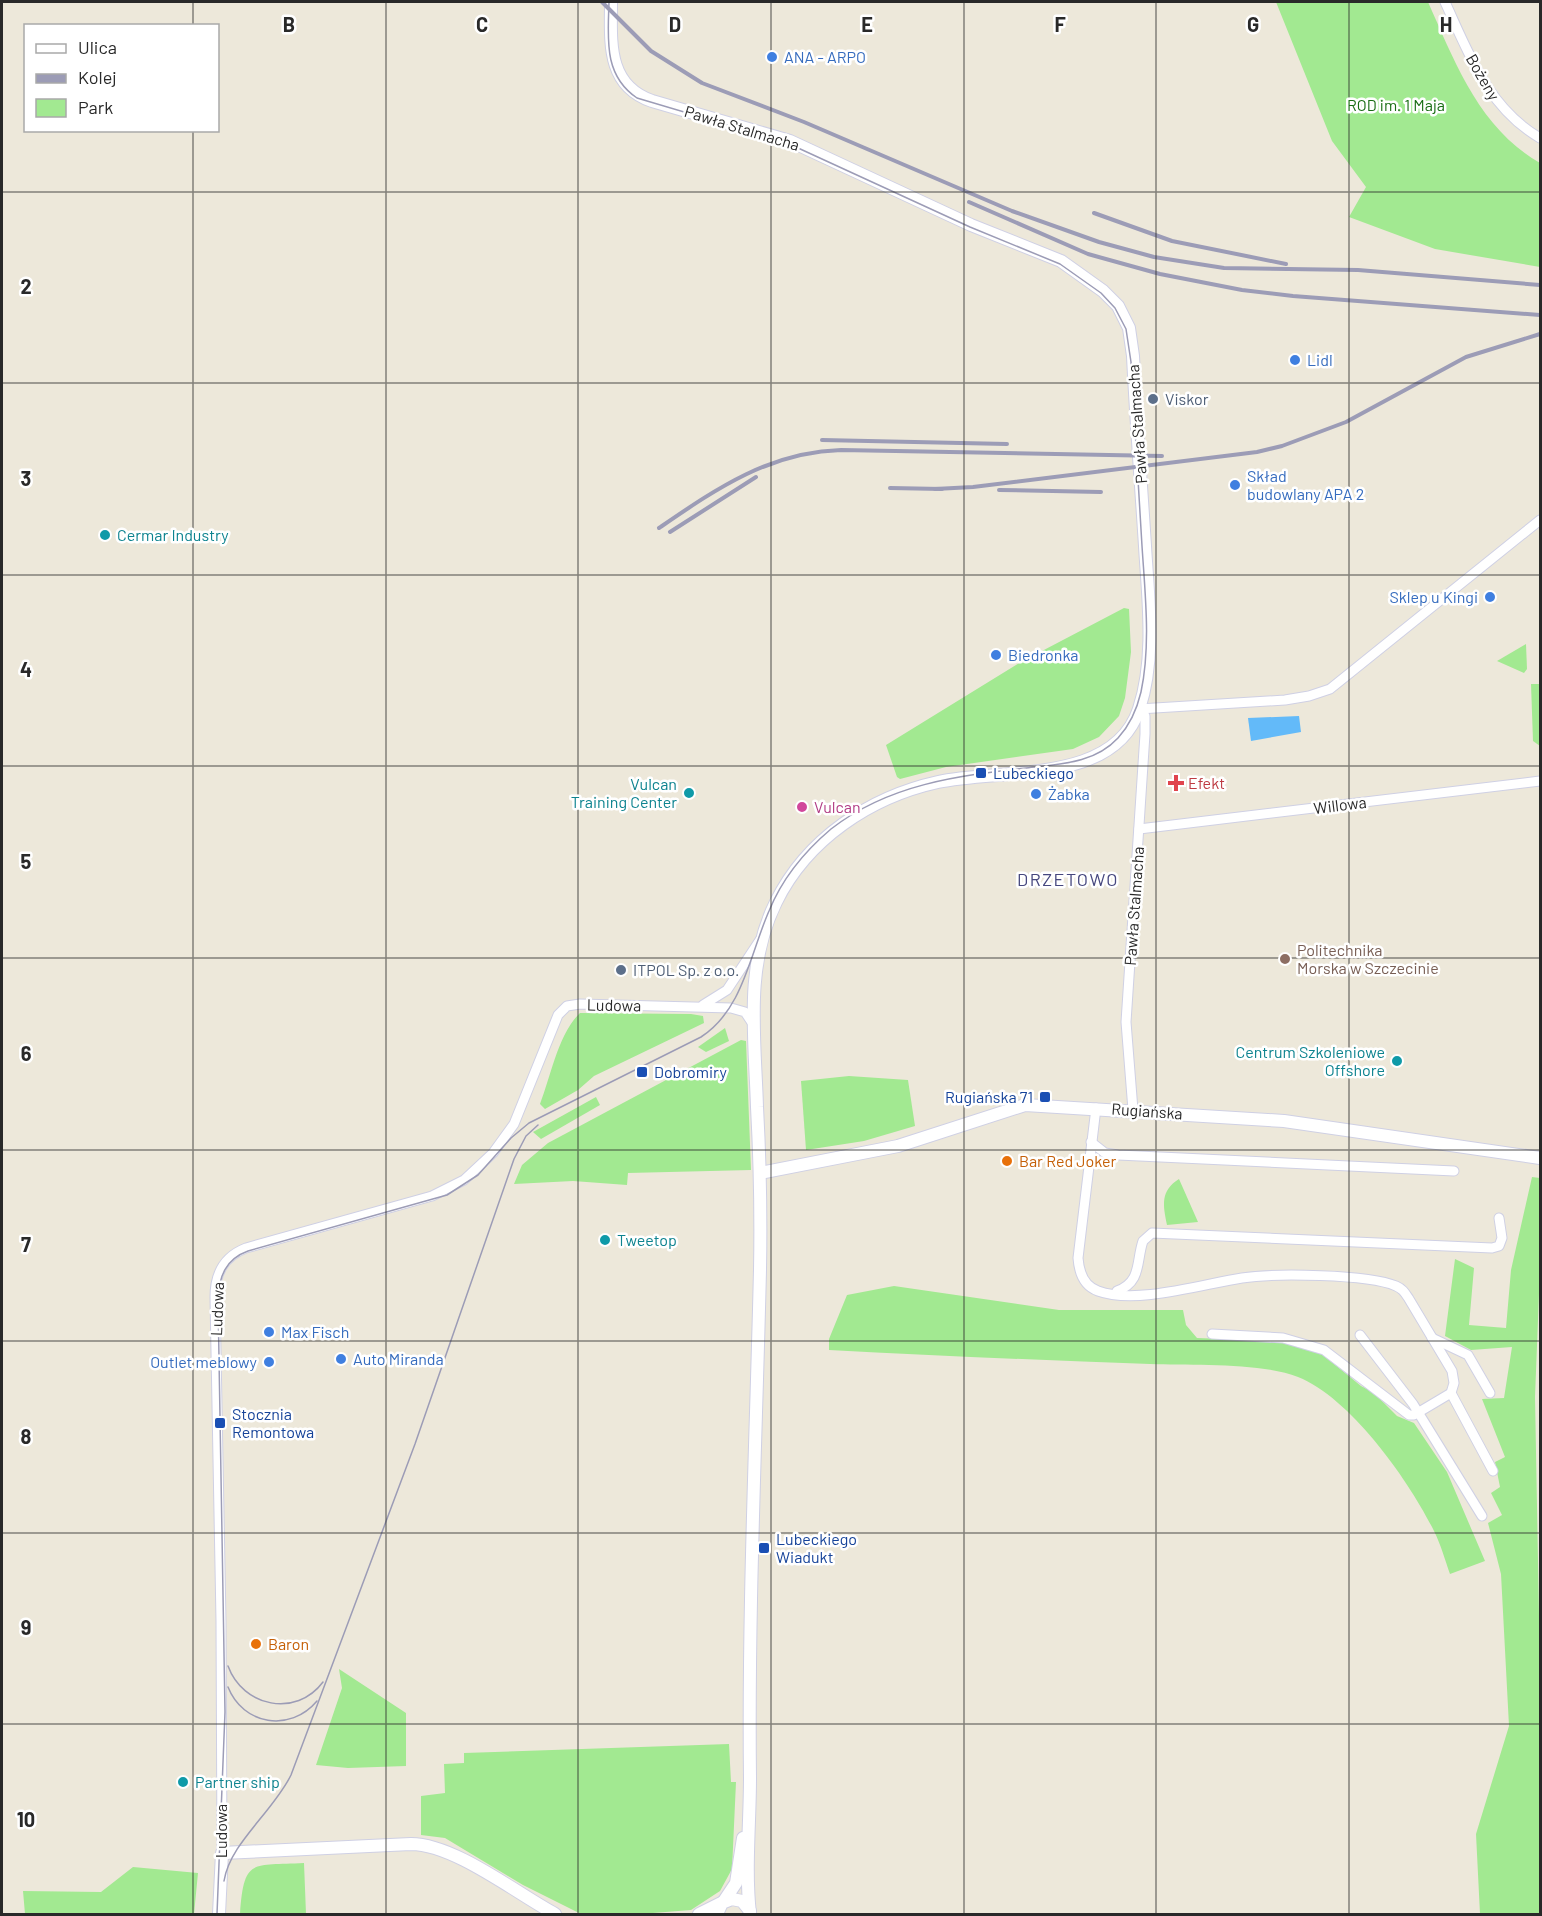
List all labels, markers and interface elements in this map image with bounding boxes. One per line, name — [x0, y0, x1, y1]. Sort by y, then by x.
text: B — [283, 12, 295, 36]
text: C — [476, 12, 488, 36]
text: D — [669, 12, 681, 36]
text: E — [861, 12, 873, 36]
text: F — [1054, 12, 1066, 36]
text: G — [1247, 12, 1259, 36]
text: H — [1440, 12, 1452, 36]
legend — [24, 24, 219, 132]
text: Ulica — [78, 36, 117, 58]
place label: ANA - ARPO — [784, 47, 866, 66]
marker: ANA - ARPO — [765, 50, 779, 64]
street label: Bożeny — [1463, 50, 1505, 104]
text: Kolej — [78, 66, 117, 88]
park label: ROD im. 1 Maja — [1347, 95, 1445, 114]
text: Park — [78, 96, 113, 118]
street label: Pawła Stalmacha — [682, 101, 802, 154]
text: 2 — [20, 274, 32, 298]
place label: Lidl — [1307, 350, 1333, 369]
marker: Lidl — [1288, 353, 1302, 367]
street label: Pawła Stalmacha — [1123, 364, 1150, 484]
place label: Viskor — [1165, 389, 1209, 408]
marker: Viskor — [1146, 392, 1160, 406]
text: 3 — [21, 466, 31, 490]
place label: Skład budowlany APA 2 — [1247, 466, 1364, 503]
marker: Skład budowlany APA 2 — [1228, 478, 1242, 492]
place label: Cermar Industry — [117, 525, 229, 544]
marker: Cermar Industry — [98, 528, 112, 542]
place label: Sklep u Kingi — [1390, 587, 1478, 606]
marker: Sklep u Kingi — [1483, 590, 1497, 604]
place label: Biedronka — [1008, 645, 1079, 664]
marker: Biedronka — [989, 648, 1003, 662]
text: 4 — [20, 657, 32, 681]
place label: Lubeckiego — [993, 763, 1074, 782]
marker: Lubeckiego — [974, 766, 988, 780]
place label: Efekt — [1188, 773, 1225, 792]
place label: Vulcan Training Center — [571, 774, 677, 811]
marker: Efekt — [1169, 776, 1183, 790]
place label: Żabka — [1048, 784, 1090, 803]
marker: Vulcan Training Center — [682, 786, 696, 800]
marker: Żabka — [1029, 787, 1043, 801]
street label: Willowa — [1312, 792, 1368, 817]
place label: Vulcan — [814, 797, 861, 816]
marker: Vulcan — [795, 800, 809, 814]
street label: Pawła Stalmacha — [1120, 846, 1147, 966]
text: 5 — [21, 849, 32, 873]
district label: DRZETOWO — [1017, 868, 1119, 890]
place label: Politechnika Morska w Szczecinie — [1297, 940, 1439, 977]
marker: Politechnika Morska w Szczecinie — [1278, 952, 1292, 966]
place label: ITPOL Sp. z o.o. — [633, 960, 739, 979]
marker: ITPOL Sp. z o.o. — [614, 963, 628, 977]
street label: Ludowa — [587, 995, 641, 1014]
text: 6 — [21, 1041, 32, 1065]
place label: Centrum Szkoleniowe Offshore — [1235, 1042, 1385, 1079]
marker: Centrum Szkoleniowe Offshore — [1390, 1054, 1404, 1068]
place label: Dobromiry — [654, 1062, 727, 1081]
marker: Dobromiry — [635, 1065, 649, 1079]
place label: Rugiańska 71 — [945, 1087, 1033, 1106]
marker: Rugiańska 71 — [1038, 1090, 1052, 1104]
street label: Rugiańska — [1111, 1099, 1183, 1122]
place label: Bar Red Joker — [1019, 1151, 1117, 1170]
marker: Bar Red Joker — [1000, 1154, 1014, 1168]
place label: Tweetop — [617, 1230, 677, 1249]
text: 7 — [21, 1232, 31, 1256]
marker: Tweetop — [598, 1233, 612, 1247]
street label: Ludowa — [206, 1281, 227, 1336]
place label: Max Fisch — [281, 1322, 349, 1341]
marker: Max Fisch — [262, 1325, 276, 1339]
place label: Auto Miranda — [353, 1349, 444, 1368]
place label: Outlet meblowy — [150, 1352, 258, 1371]
marker: Auto Miranda — [334, 1352, 348, 1366]
marker: Outlet meblowy — [262, 1355, 276, 1369]
place label: Stocznia Remontowa — [232, 1404, 314, 1441]
marker: Stocznia Remontowa — [213, 1416, 227, 1430]
text: 8 — [21, 1424, 32, 1448]
place label: Lubeckiego Wiadukt — [776, 1529, 857, 1566]
marker: Lubeckiego Wiadukt — [757, 1541, 771, 1555]
text: 9 — [21, 1615, 31, 1639]
place label: Baron — [268, 1634, 309, 1653]
marker: Baron — [249, 1637, 263, 1651]
place label: Partner ship — [195, 1772, 280, 1791]
marker: Partner ship — [176, 1775, 190, 1789]
street label: Ludowa — [211, 1804, 230, 1858]
text: 10 — [17, 1807, 35, 1831]

